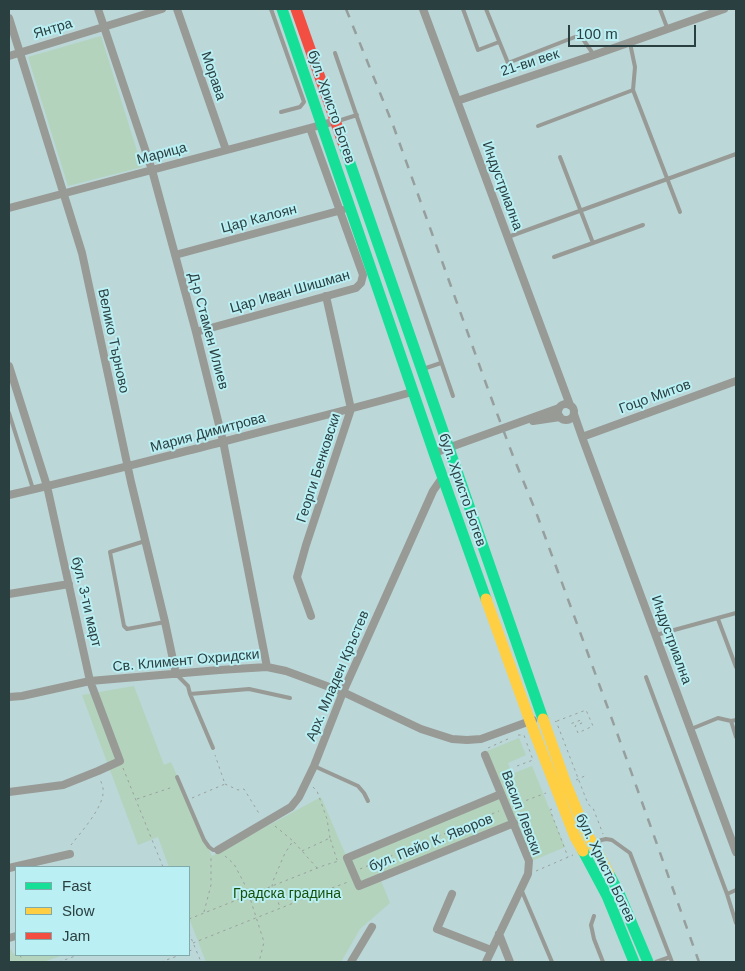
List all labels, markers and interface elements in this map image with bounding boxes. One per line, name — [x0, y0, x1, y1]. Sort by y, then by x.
street label: Янтра — [32, 15, 74, 43]
scale bar — [570, 15, 698, 47]
text: 100 m — [576, 25, 618, 42]
street label: 21-ви век — [499, 46, 561, 80]
street label: бул. Христо Ботев — [304, 48, 358, 166]
street label: Морава — [197, 50, 229, 102]
street label: Марица — [135, 139, 189, 169]
street label: Индустриална — [478, 139, 526, 233]
street label: Цар Калоян — [219, 201, 299, 237]
street label: Цар Иван Шишман — [228, 267, 352, 317]
street label: Д-р Стамен Илиев — [184, 271, 232, 391]
street label: Велико Търново — [94, 287, 132, 395]
street label: Гоцо Митов — [617, 376, 693, 418]
street label: Мария Димитрова — [149, 410, 267, 456]
street label: Георги Бенковски — [293, 411, 345, 525]
street label: бул. Христо Ботев — [435, 431, 489, 549]
street label: бул. 3-ти март — [67, 555, 105, 649]
street label: Индустриална — [647, 593, 695, 687]
street label: Арх. Младен Кръстев — [303, 608, 373, 744]
street label: Св. Климент Охридски — [112, 646, 260, 676]
street label: Васил Левски — [497, 768, 545, 858]
street label: бул. Пейо К. Яворов — [367, 811, 495, 875]
street label: бул. Христо Ботев — [572, 811, 638, 925]
legend — [15, 866, 190, 956]
text: Fast — [62, 877, 91, 894]
park label: Градска градина — [233, 886, 341, 902]
text: Slow — [62, 902, 95, 919]
text: Jam — [62, 927, 90, 944]

